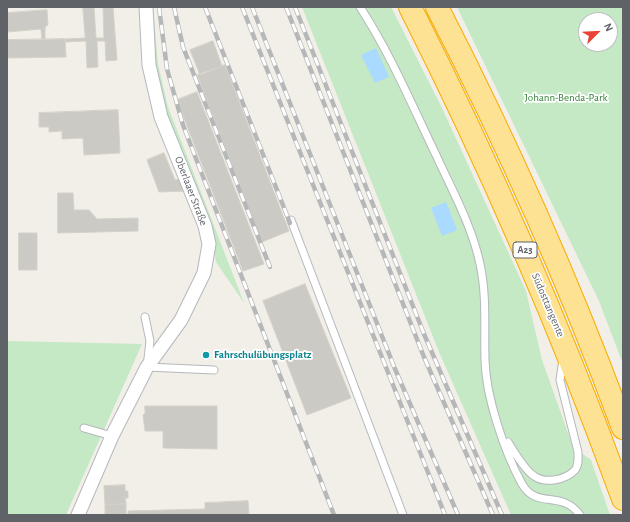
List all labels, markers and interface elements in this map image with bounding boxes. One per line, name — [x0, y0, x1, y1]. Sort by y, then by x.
north arrow — [578, 12, 618, 52]
text: N — [602, 22, 615, 33]
park label: Johann-Benda-Park — [525, 91, 607, 105]
street label: Oberlaaer Straße — [172, 155, 210, 227]
road number: A23 — [513, 242, 537, 258]
street label: Südosttangente — [529, 271, 567, 339]
place label: Fahrschulübungsplatz — [214, 348, 312, 362]
marker: Fahrschulübungsplatz — [201, 350, 211, 360]

